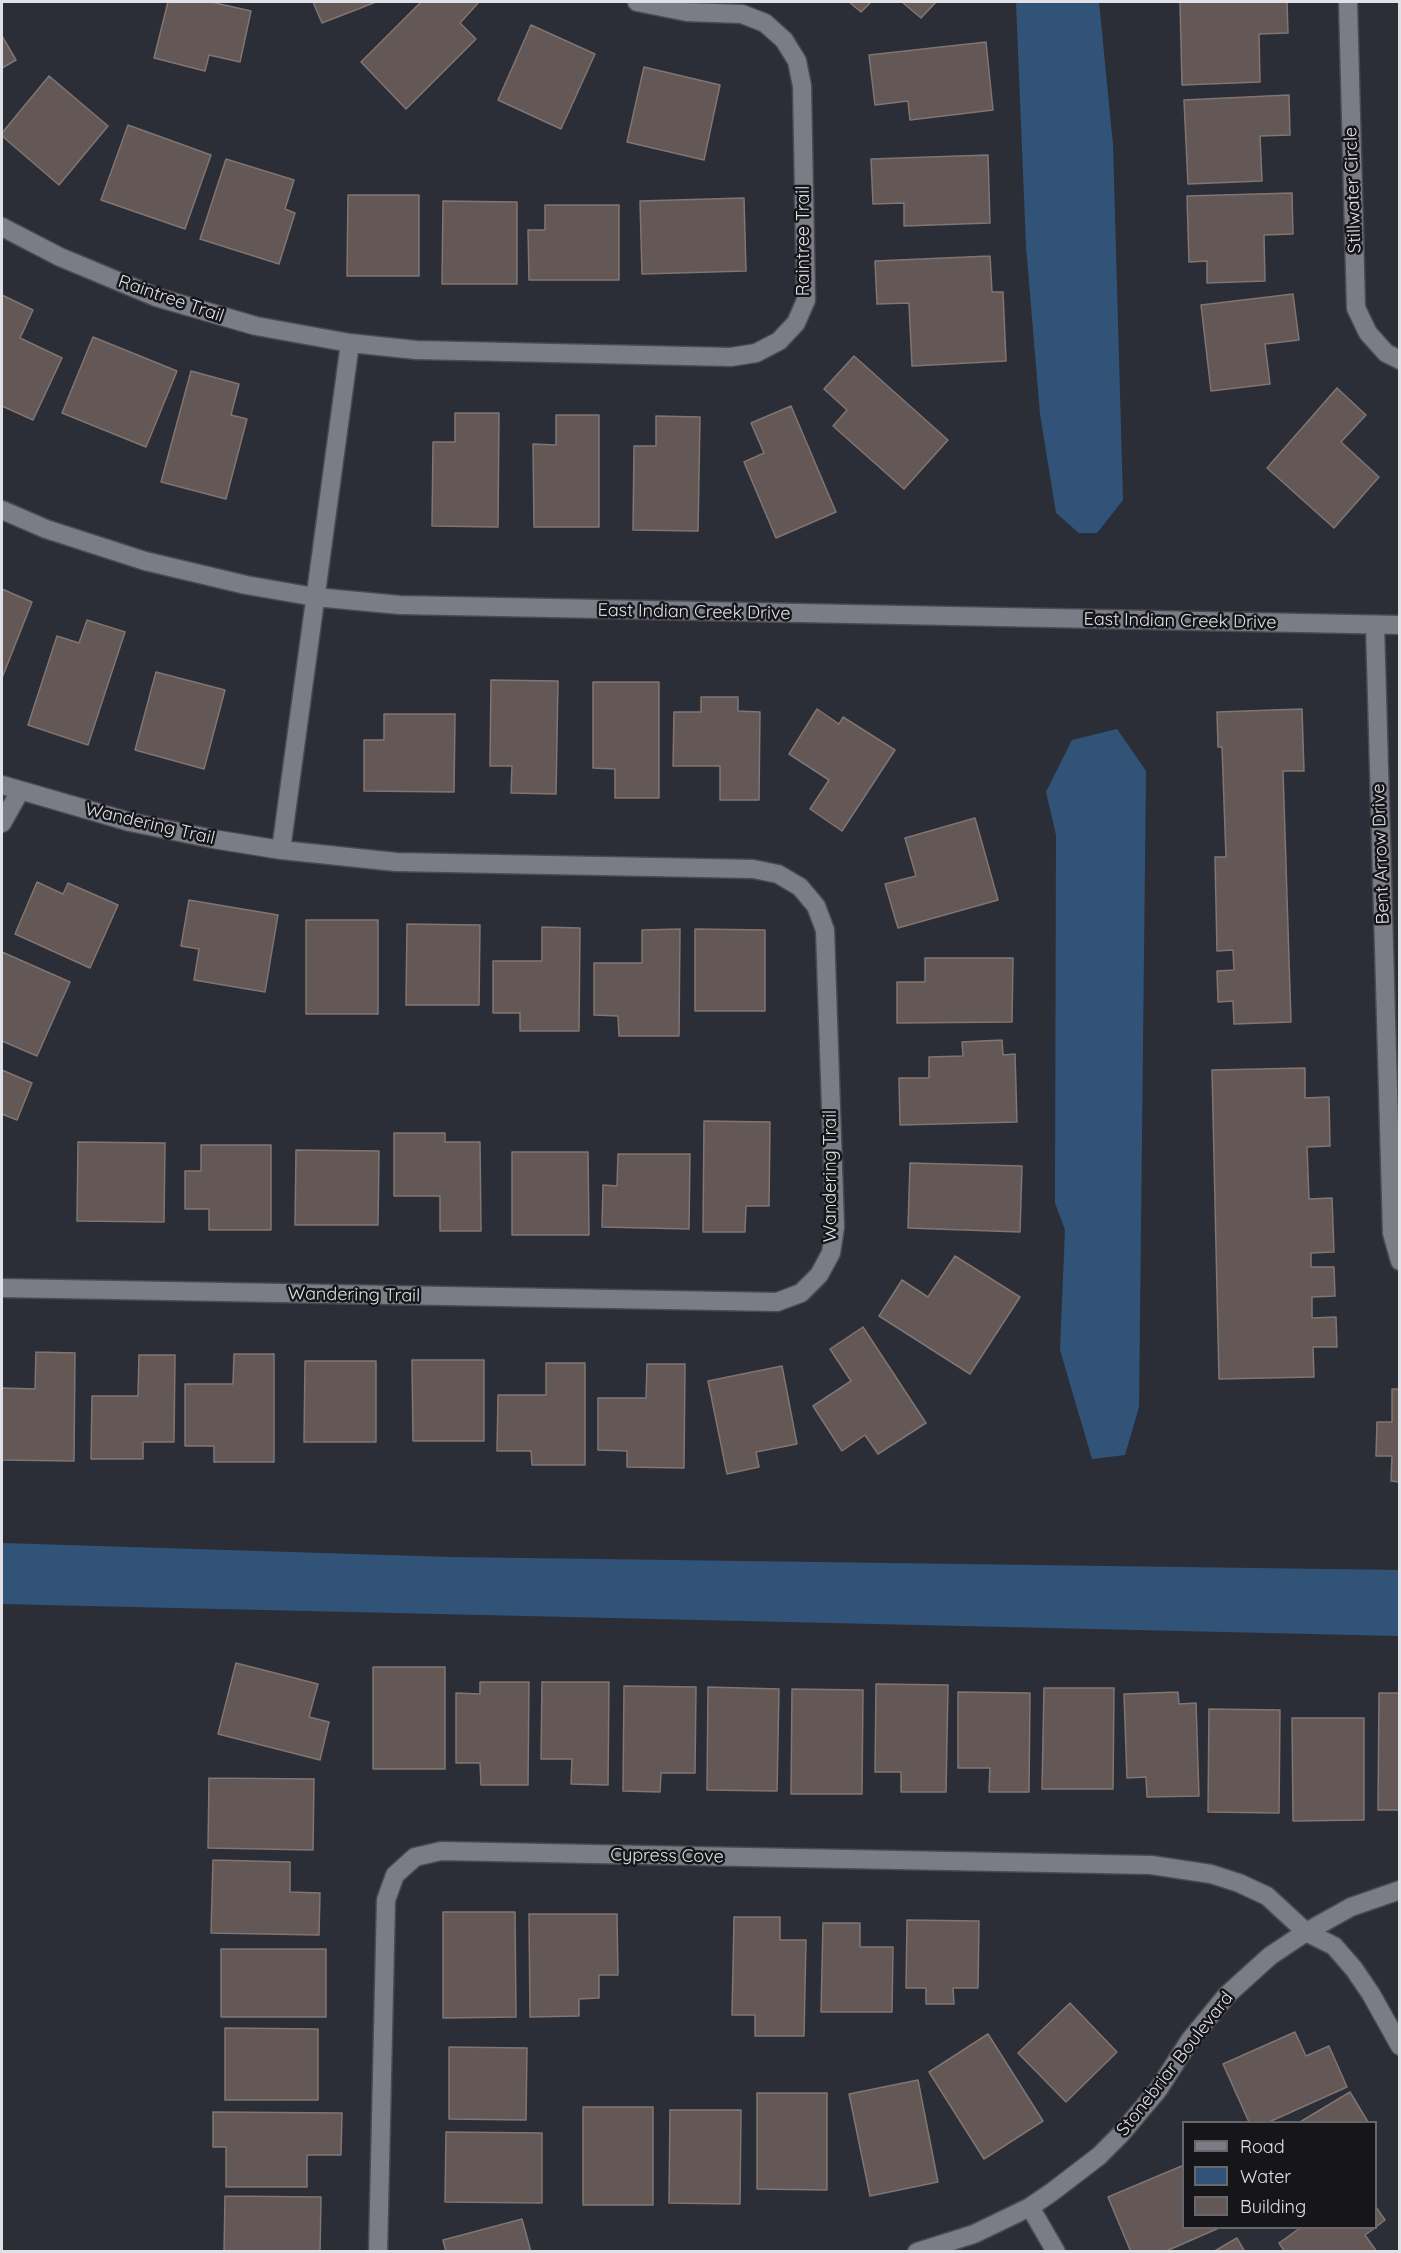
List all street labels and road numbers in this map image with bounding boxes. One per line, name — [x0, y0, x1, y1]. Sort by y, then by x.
street label: Stillwater Circle — [1340, 127, 1366, 253]
street label: Raintree Trail — [793, 186, 815, 296]
street label: Raintree Trail — [115, 271, 227, 327]
street label: East Indian Creek Drive — [597, 600, 791, 624]
street label: East Indian Creek Drive — [1083, 609, 1277, 633]
street label: Bent Arrow Drive — [1368, 783, 1394, 925]
street label: Wandering Trail — [83, 799, 217, 849]
street label: Wandering Trail — [820, 1110, 842, 1242]
street label: Wandering Trail — [288, 1283, 420, 1307]
street label: Cypress Cove — [610, 1844, 724, 1868]
street label: Stonebriar Boulevard — [1112, 1988, 1238, 2140]

